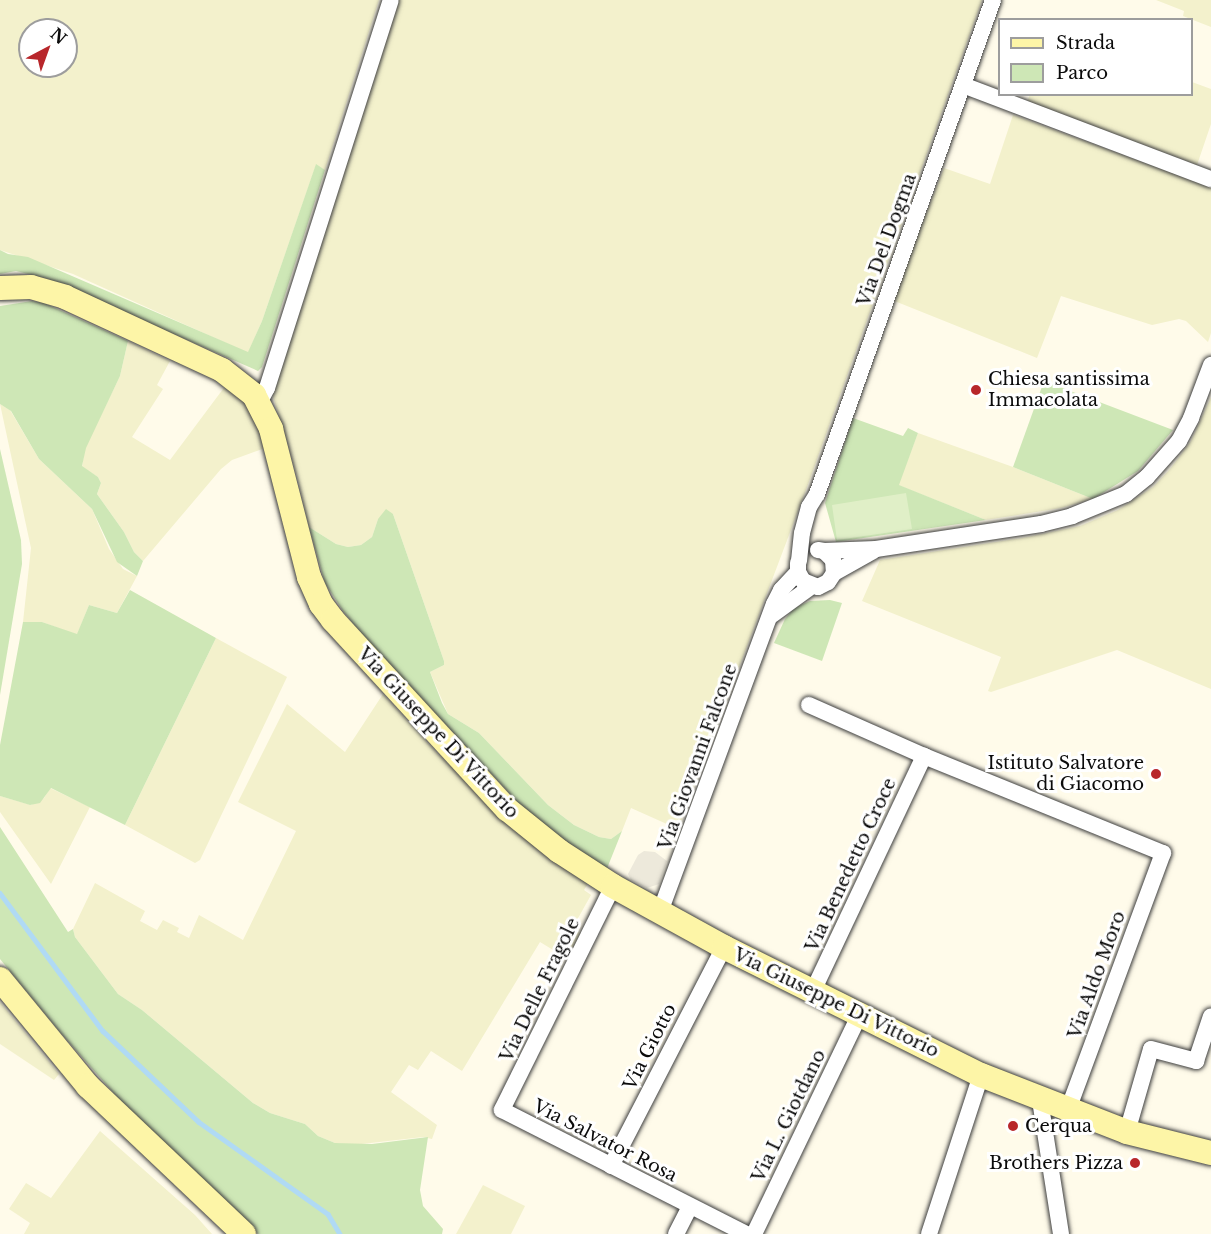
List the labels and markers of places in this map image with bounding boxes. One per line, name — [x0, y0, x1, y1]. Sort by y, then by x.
place label: Chiesa santissima Immacolata — [988, 369, 1150, 412]
marker: Chiesa santissima Immacolata — [969, 383, 983, 397]
place label: Istituto Salvatore di Giacomo — [988, 753, 1144, 795]
marker: Istituto Salvatore di Giacomo — [1149, 767, 1163, 781]
place label: Cerqua — [1025, 1115, 1092, 1137]
marker: Cerqua — [1006, 1119, 1020, 1133]
place label: Brothers Pizza — [989, 1152, 1123, 1174]
marker: Brothers Pizza — [1128, 1156, 1142, 1170]

